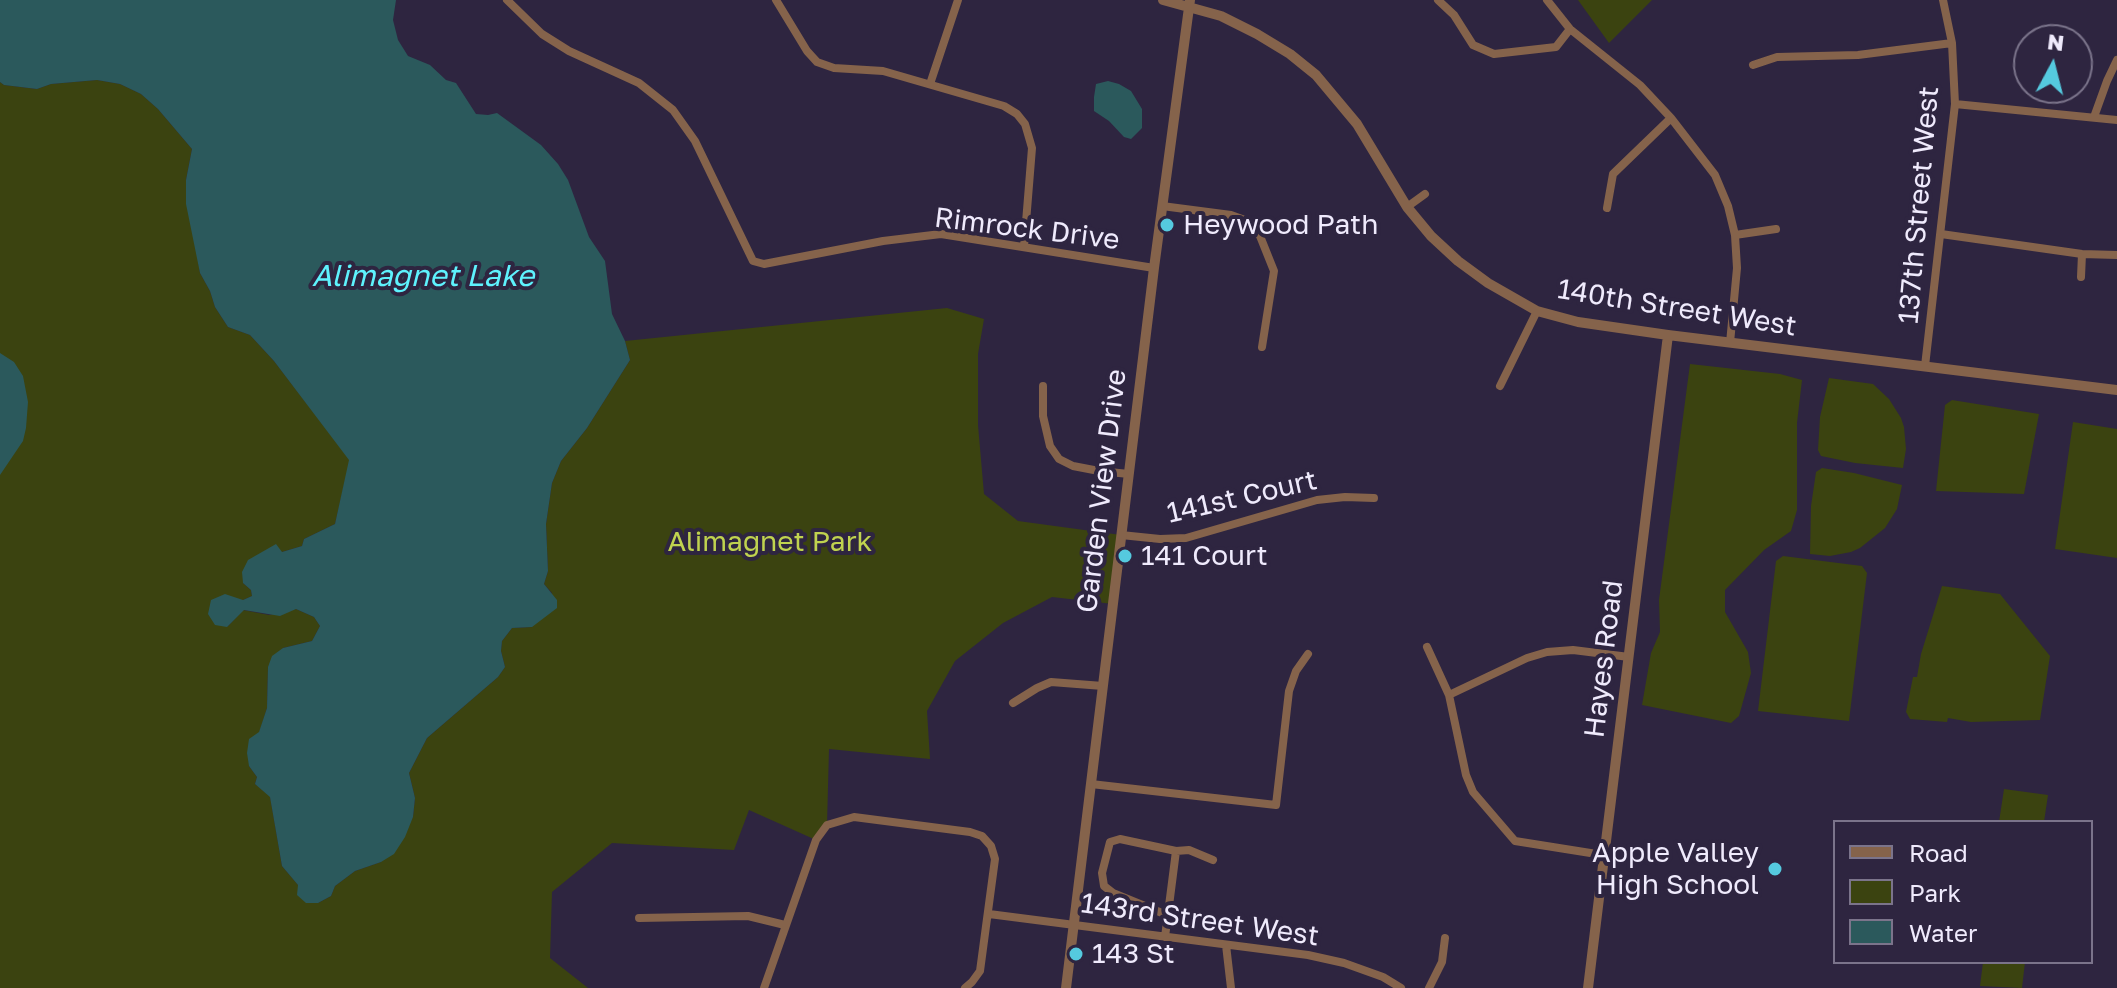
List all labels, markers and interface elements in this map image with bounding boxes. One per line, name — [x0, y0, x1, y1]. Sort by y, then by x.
north arrow — [2013, 24, 2093, 104]
text: N — [2046, 27, 2066, 56]
street label: 137th Street West — [1892, 85, 1946, 325]
street label: Rimrock Drive — [933, 201, 1121, 257]
place label: Heywood Path — [1183, 208, 1378, 242]
marker: Heywood Path — [1158, 216, 1176, 234]
water label: Alimagnet Lake — [312, 258, 534, 294]
street label: 140th Street West — [1555, 273, 1799, 343]
street label: Garden View Drive — [1070, 367, 1134, 615]
street label: 141st Court — [1164, 463, 1320, 531]
park label: Alimagnet Park — [668, 525, 872, 559]
place label: 141 Court — [1141, 539, 1268, 573]
marker: 141 Court — [1116, 547, 1134, 565]
street label: Hayes Road — [1578, 578, 1630, 740]
legend — [1833, 820, 2093, 964]
place label: Apple Valley High School — [1592, 836, 1759, 902]
text: Road — [1909, 838, 1968, 867]
marker: Apple Valley High School — [1766, 860, 1784, 878]
text: Park — [1909, 878, 1961, 907]
street label: 143rd Street West — [1079, 887, 1321, 953]
text: Water — [1909, 918, 1977, 947]
place label: 143 St — [1092, 937, 1175, 971]
marker: 143 St — [1067, 945, 1085, 963]

